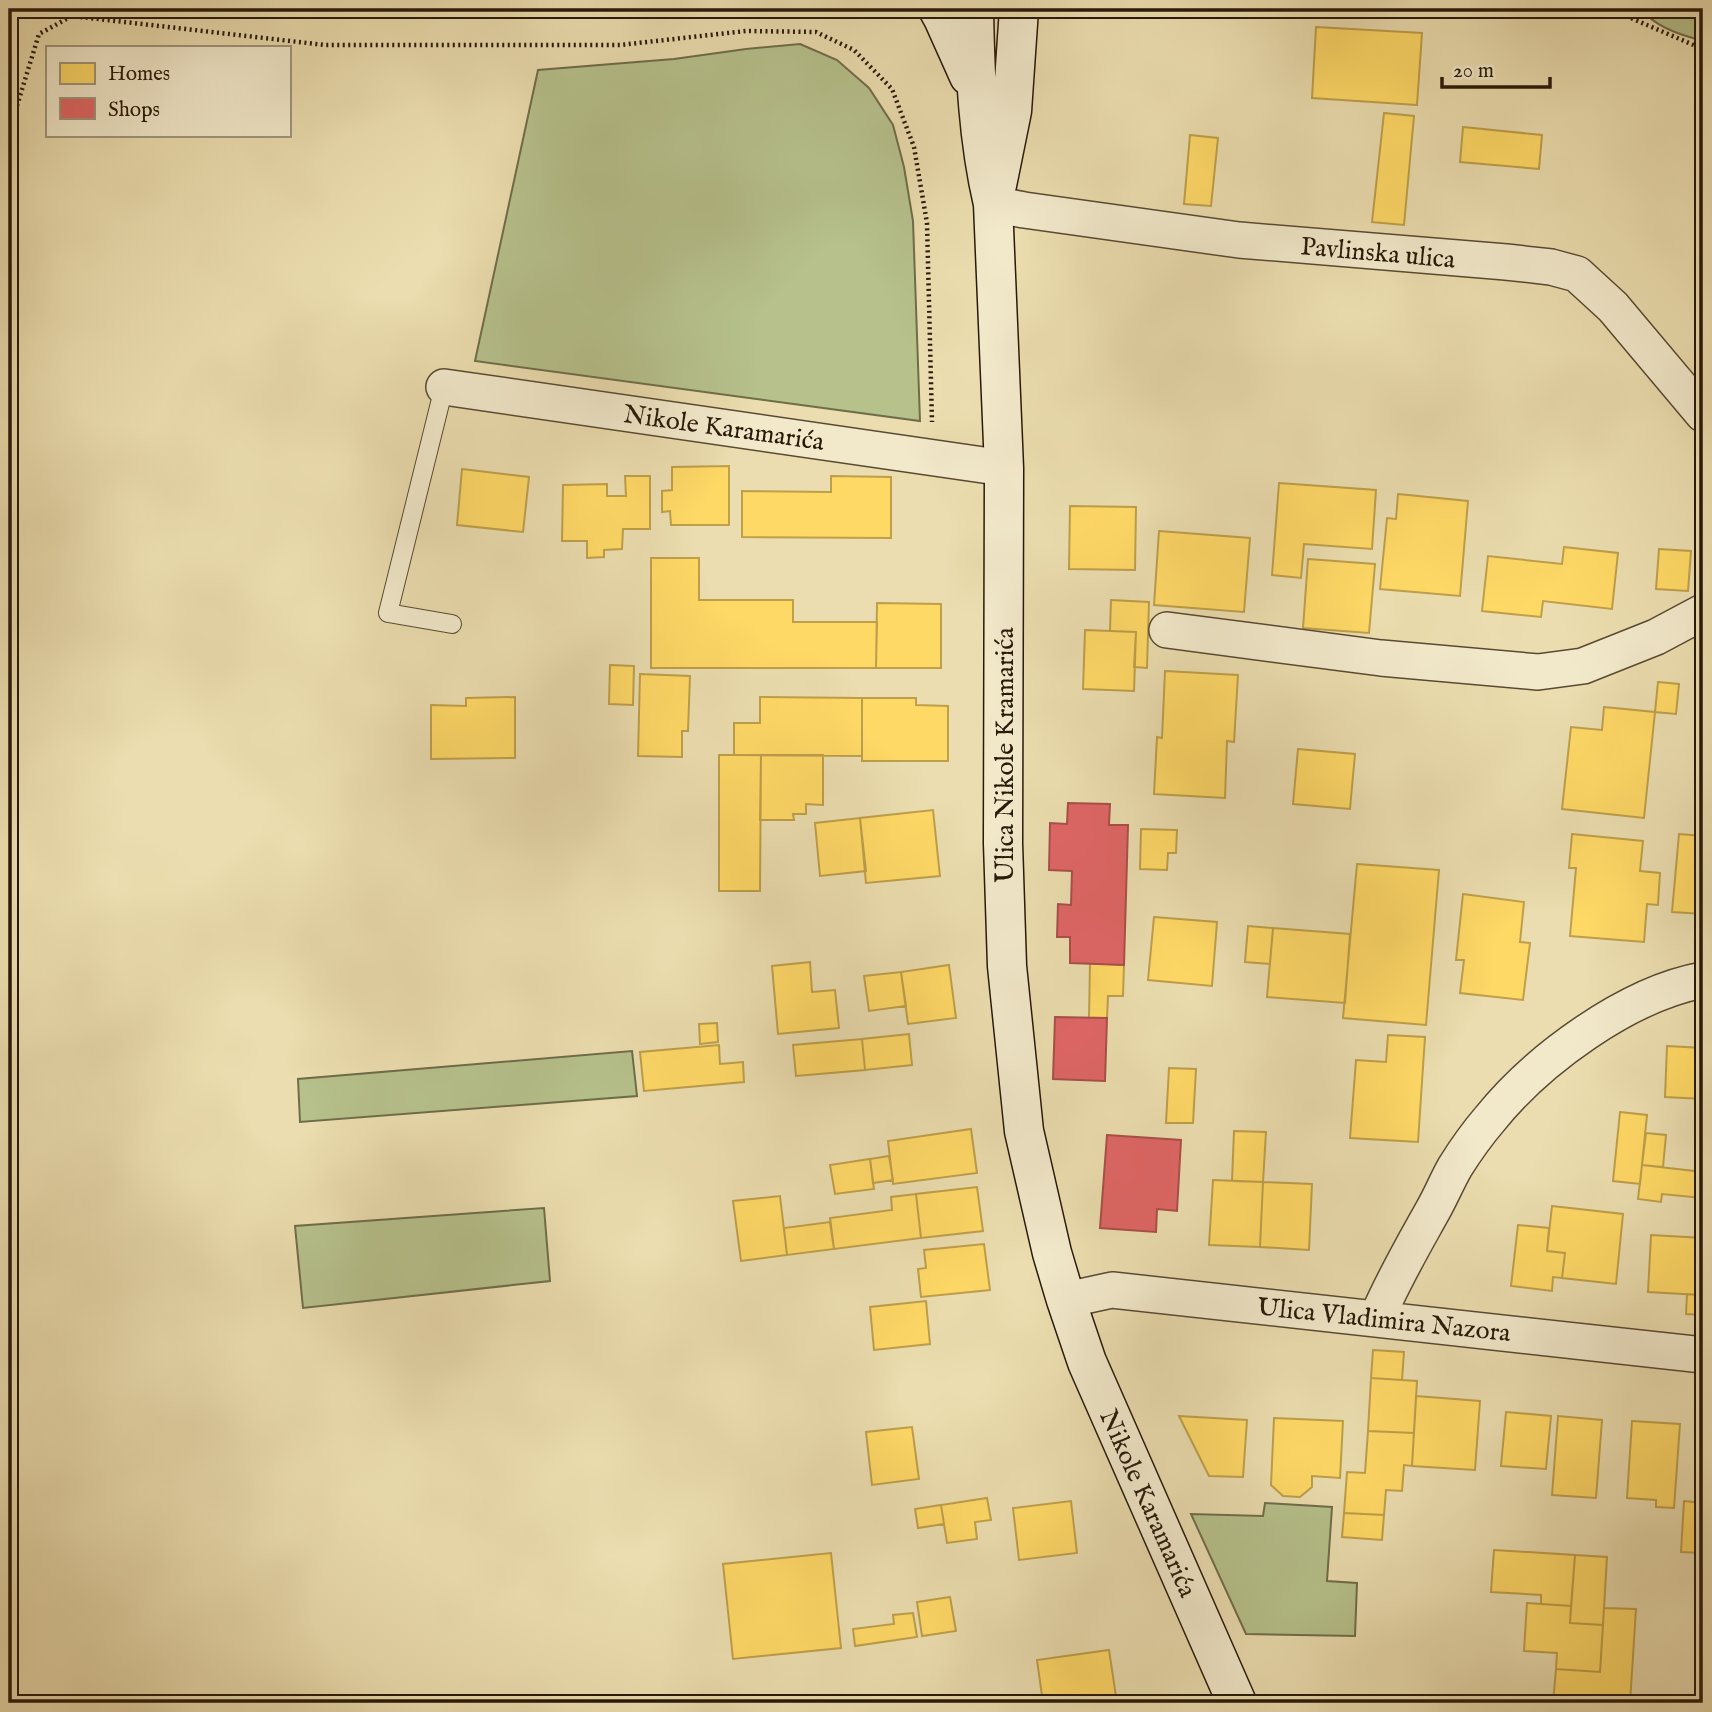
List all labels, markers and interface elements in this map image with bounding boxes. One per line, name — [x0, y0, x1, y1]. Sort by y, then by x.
legend — [46, 46, 290, 136]
scale bar — [1442, 46, 1551, 90]
text: 20 m — [1453, 58, 1494, 85]
text: Homes — [108, 61, 170, 88]
text: Shops — [108, 97, 160, 124]
street label: Pavlinska ulica — [1299, 230, 1457, 277]
street label: Nikole Karamarića — [621, 398, 827, 459]
street label: Ulica Nikole Kramarića — [989, 627, 1022, 883]
street label: Ulica Vladimira Nazora — [1256, 1291, 1513, 1350]
street label: Nikole Karamarića — [1091, 1404, 1204, 1603]

